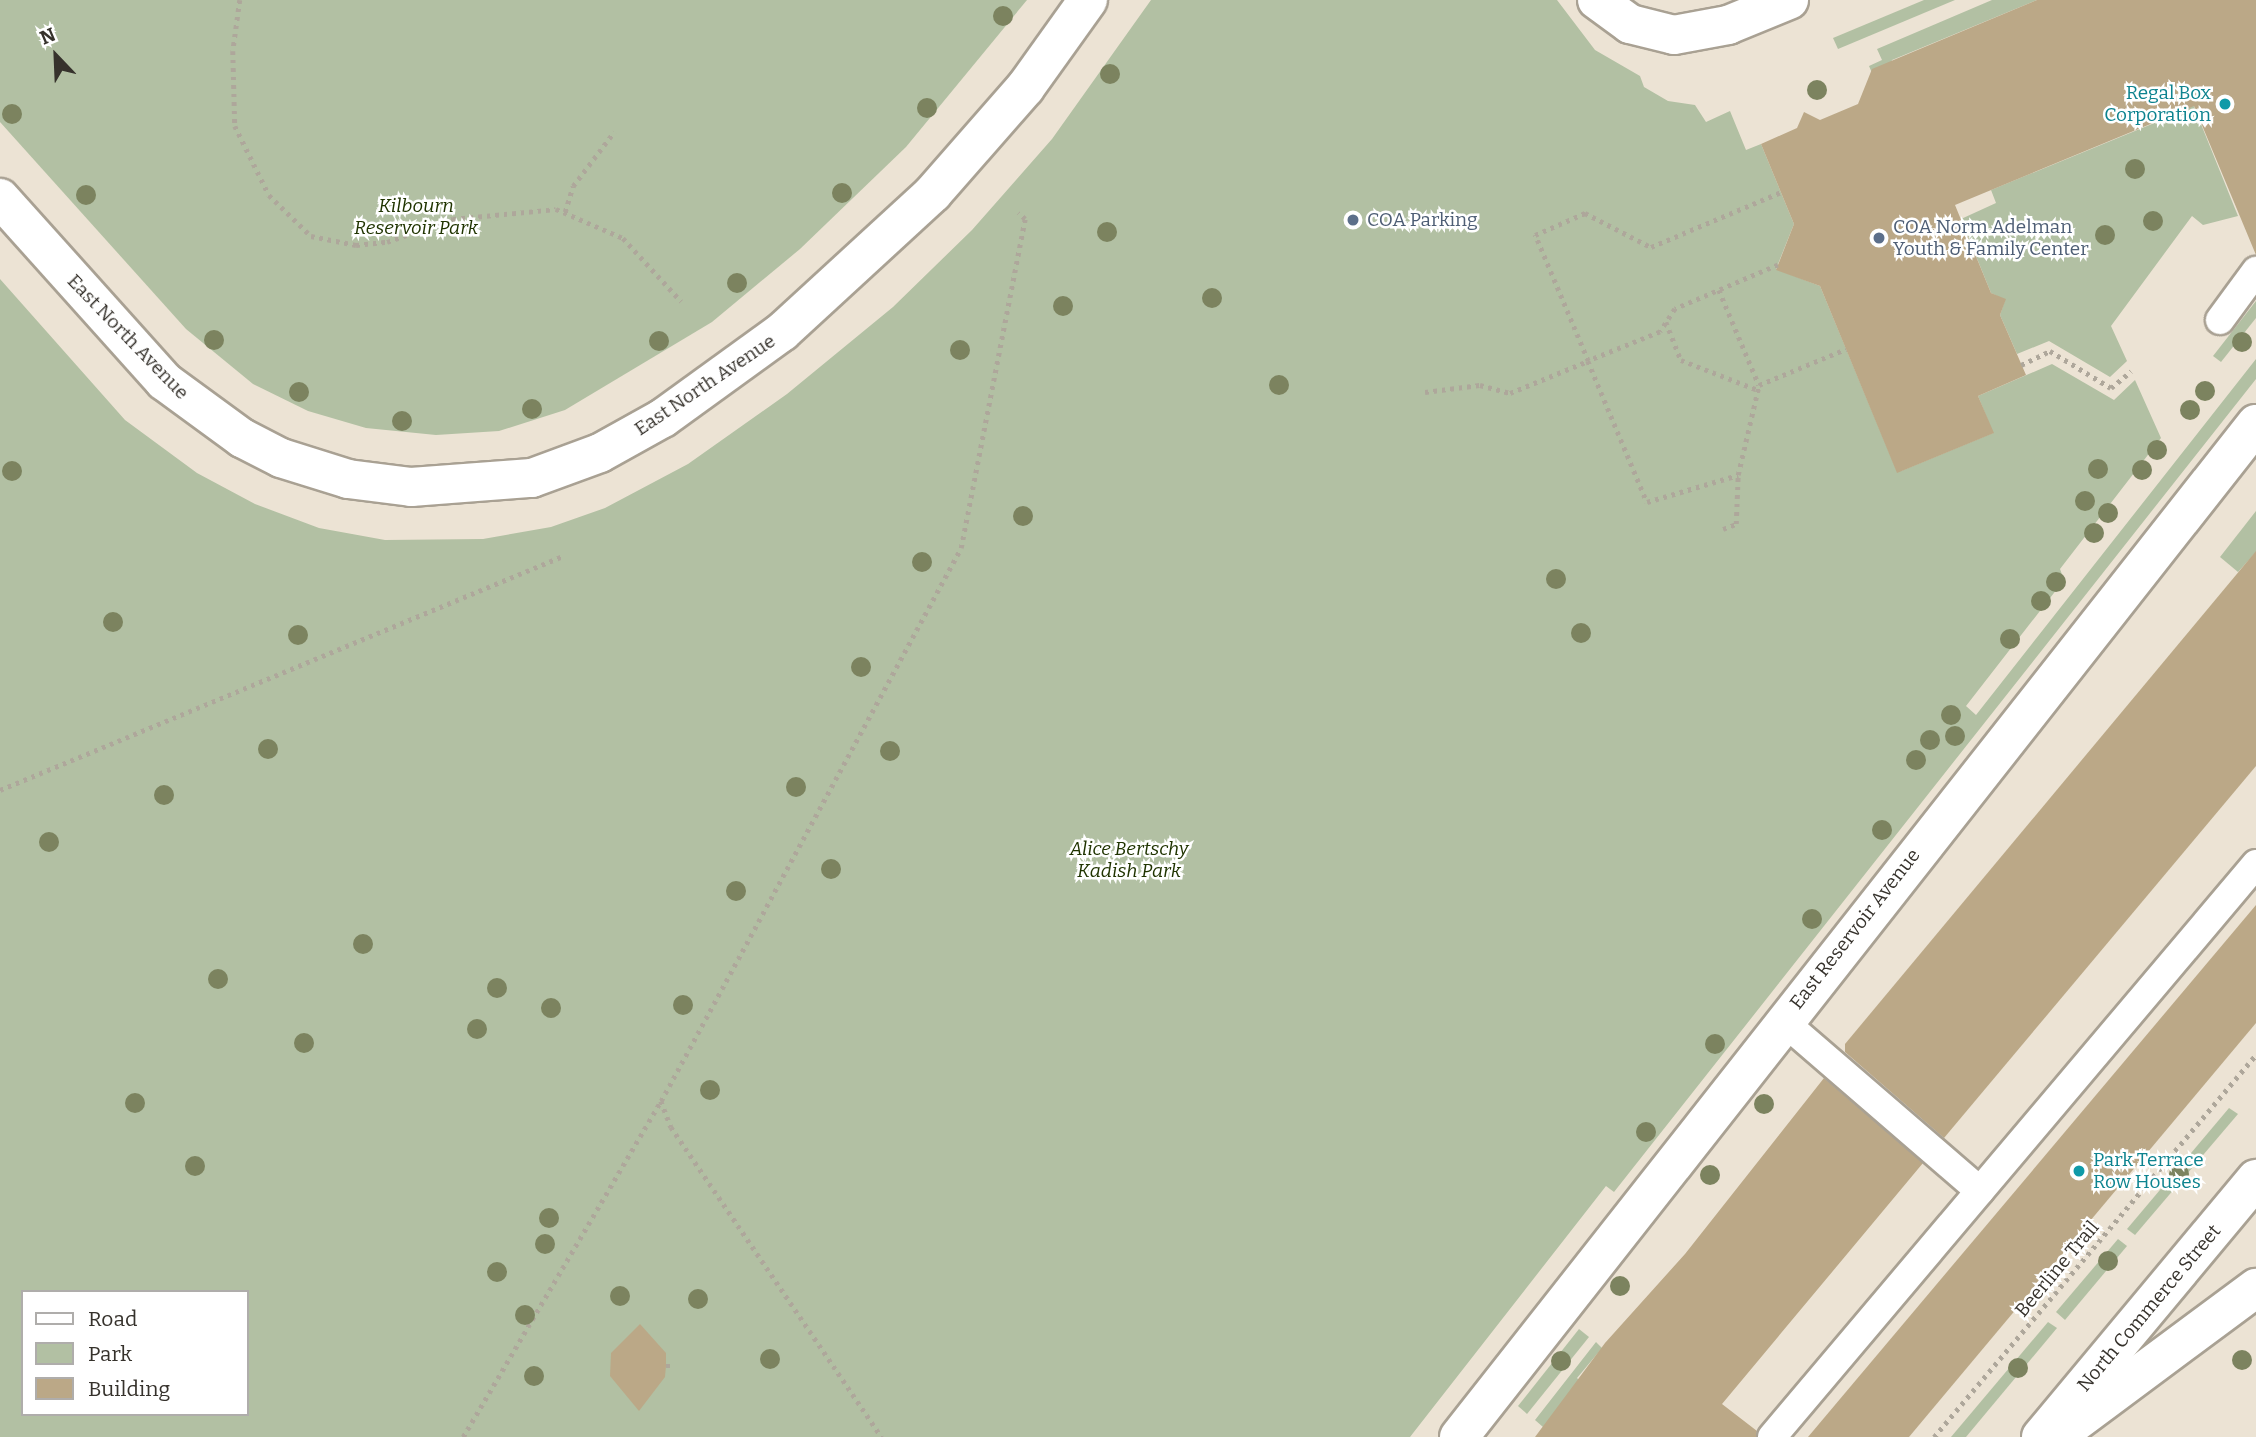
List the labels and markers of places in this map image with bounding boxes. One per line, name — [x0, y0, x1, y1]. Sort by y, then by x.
place label: Regal Box Corporation — [2104, 82, 2211, 126]
marker: Regal Box Corporation — [2217, 96, 2233, 112]
place label: COA Parking — [1367, 209, 1478, 231]
marker: COA Parking — [1345, 212, 1361, 228]
place label: COA Norm Adelman Youth & Family Center — [1893, 216, 2089, 260]
marker: COA Norm Adelman Youth & Family Center — [1871, 230, 1887, 246]
place label: Park Terrace Row Houses — [2093, 1149, 2204, 1193]
marker: Park Terrace Row Houses — [2071, 1163, 2087, 1179]

